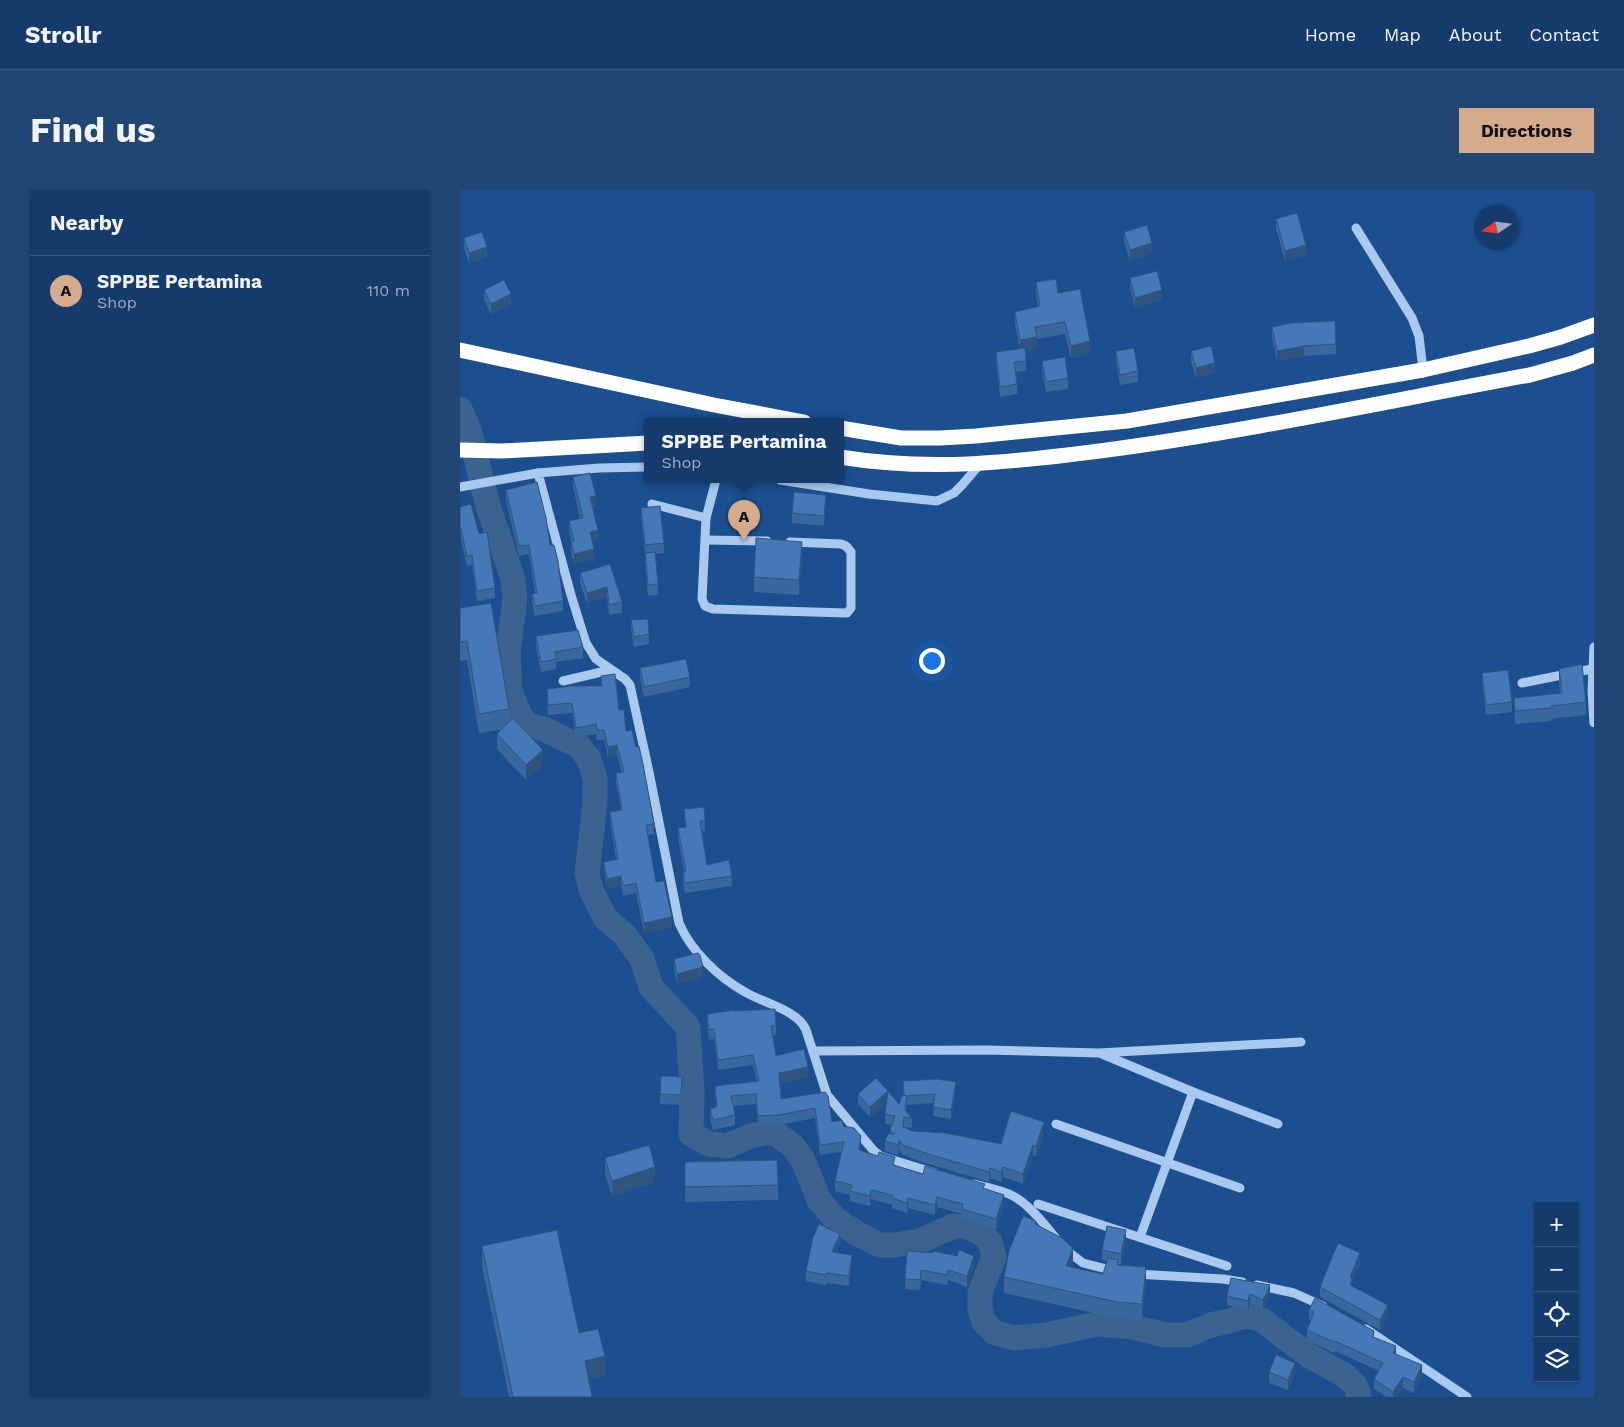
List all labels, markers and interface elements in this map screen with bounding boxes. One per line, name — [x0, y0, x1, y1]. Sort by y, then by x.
text: Strollr — [25, 21, 102, 49]
text: Home — [1305, 24, 1356, 45]
text: Map — [1384, 24, 1421, 45]
text: About — [1449, 24, 1501, 45]
text: Contact — [1529, 24, 1599, 45]
button: Directions — [1459, 108, 1594, 153]
text: Find us — [30, 109, 156, 151]
north arrow — [1474, 205, 1519, 250]
text: Nearby — [50, 210, 123, 235]
text: SPPBE Pertamina — [97, 270, 262, 293]
text: A — [61, 281, 71, 300]
text: 110 m — [367, 281, 410, 300]
text: Shop — [97, 293, 137, 312]
popup — [644, 418, 844, 483]
text: SPPBE Pertamina — [661, 430, 827, 453]
text: Shop — [661, 453, 701, 472]
pin: A — [728, 500, 760, 541]
your location — [919, 648, 945, 674]
map controls — [1534, 1202, 1579, 1382]
button: + — [1534, 1202, 1579, 1247]
button: − — [1534, 1247, 1579, 1292]
button: locate — [1534, 1292, 1579, 1337]
button: layers — [1534, 1337, 1579, 1382]

